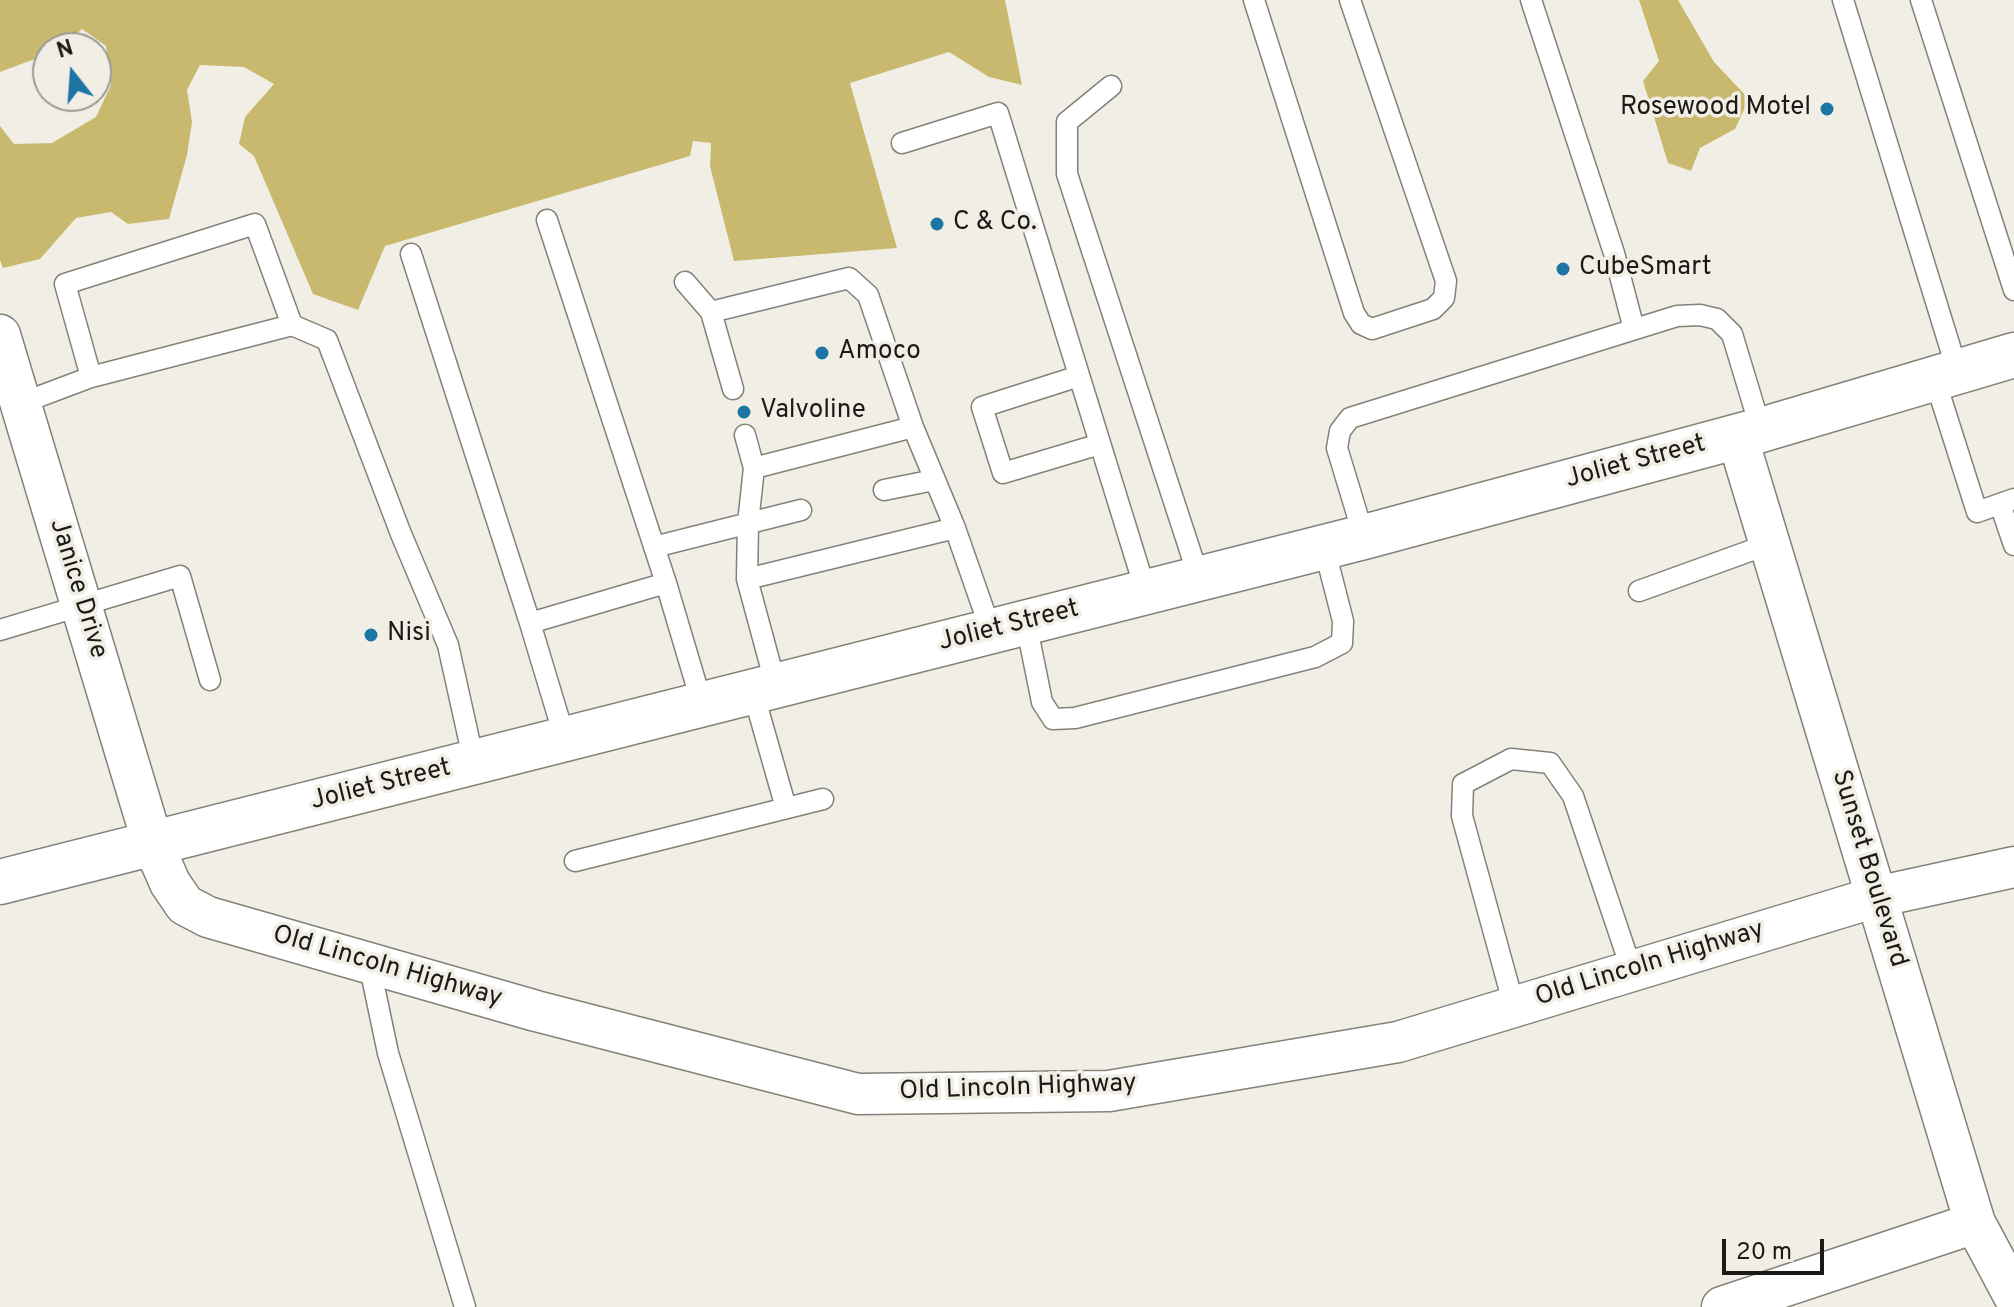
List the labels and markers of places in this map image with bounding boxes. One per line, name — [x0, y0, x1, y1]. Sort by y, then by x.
place label: Rosewood Motel — [1620, 93, 1811, 125]
marker: Rosewood Motel — [1818, 100, 1836, 118]
place label: C & Co. — [953, 208, 1037, 240]
marker: C & Co. — [928, 215, 946, 233]
place label: CubeSmart — [1579, 253, 1712, 285]
marker: CubeSmart — [1554, 260, 1572, 278]
place label: Amoco — [838, 337, 921, 369]
marker: Amoco — [813, 344, 831, 362]
place label: Valvoline — [760, 396, 866, 428]
marker: Valvoline — [735, 403, 753, 421]
place label: Nisi — [387, 619, 431, 651]
marker: Nisi — [362, 626, 380, 644]

